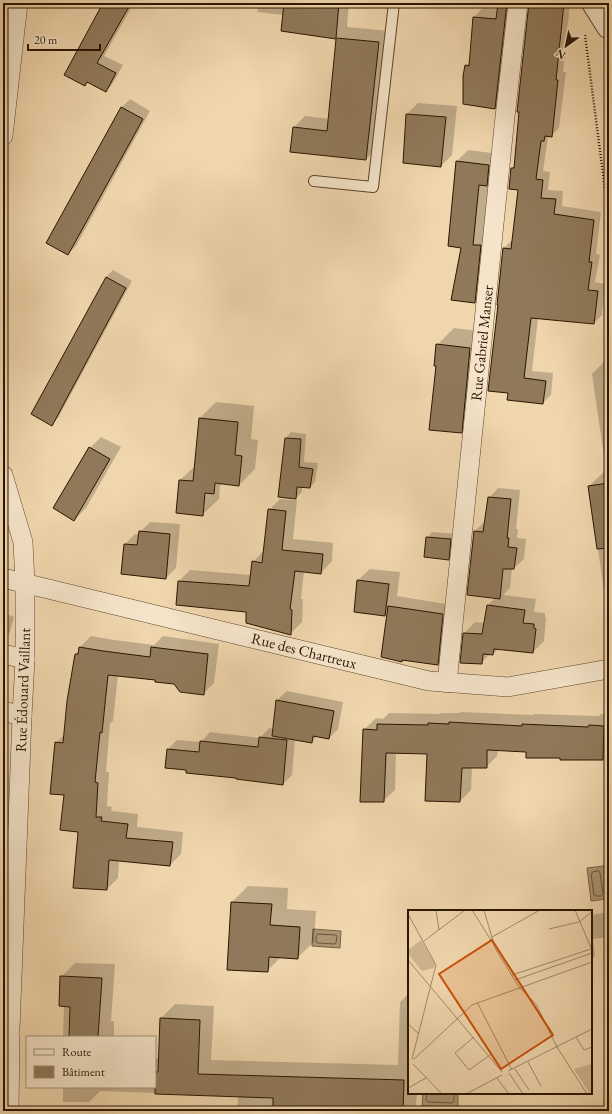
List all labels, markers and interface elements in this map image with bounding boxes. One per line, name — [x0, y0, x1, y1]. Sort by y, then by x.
scale bar — [28, 26, 100, 52]
north arrow — [546, 26, 586, 66]
text: 20 m — [34, 32, 58, 48]
text: N — [553, 46, 568, 63]
street label: Rue Gabriel Manser — [466, 284, 497, 402]
street label: Rue Édouard Vaillant — [11, 627, 34, 752]
street label: Rue des Chartreux — [249, 628, 359, 673]
inset map — [408, 910, 592, 1094]
legend — [26, 1036, 156, 1088]
text: Route — [62, 1044, 92, 1060]
text: Bâtiment — [62, 1064, 105, 1080]

